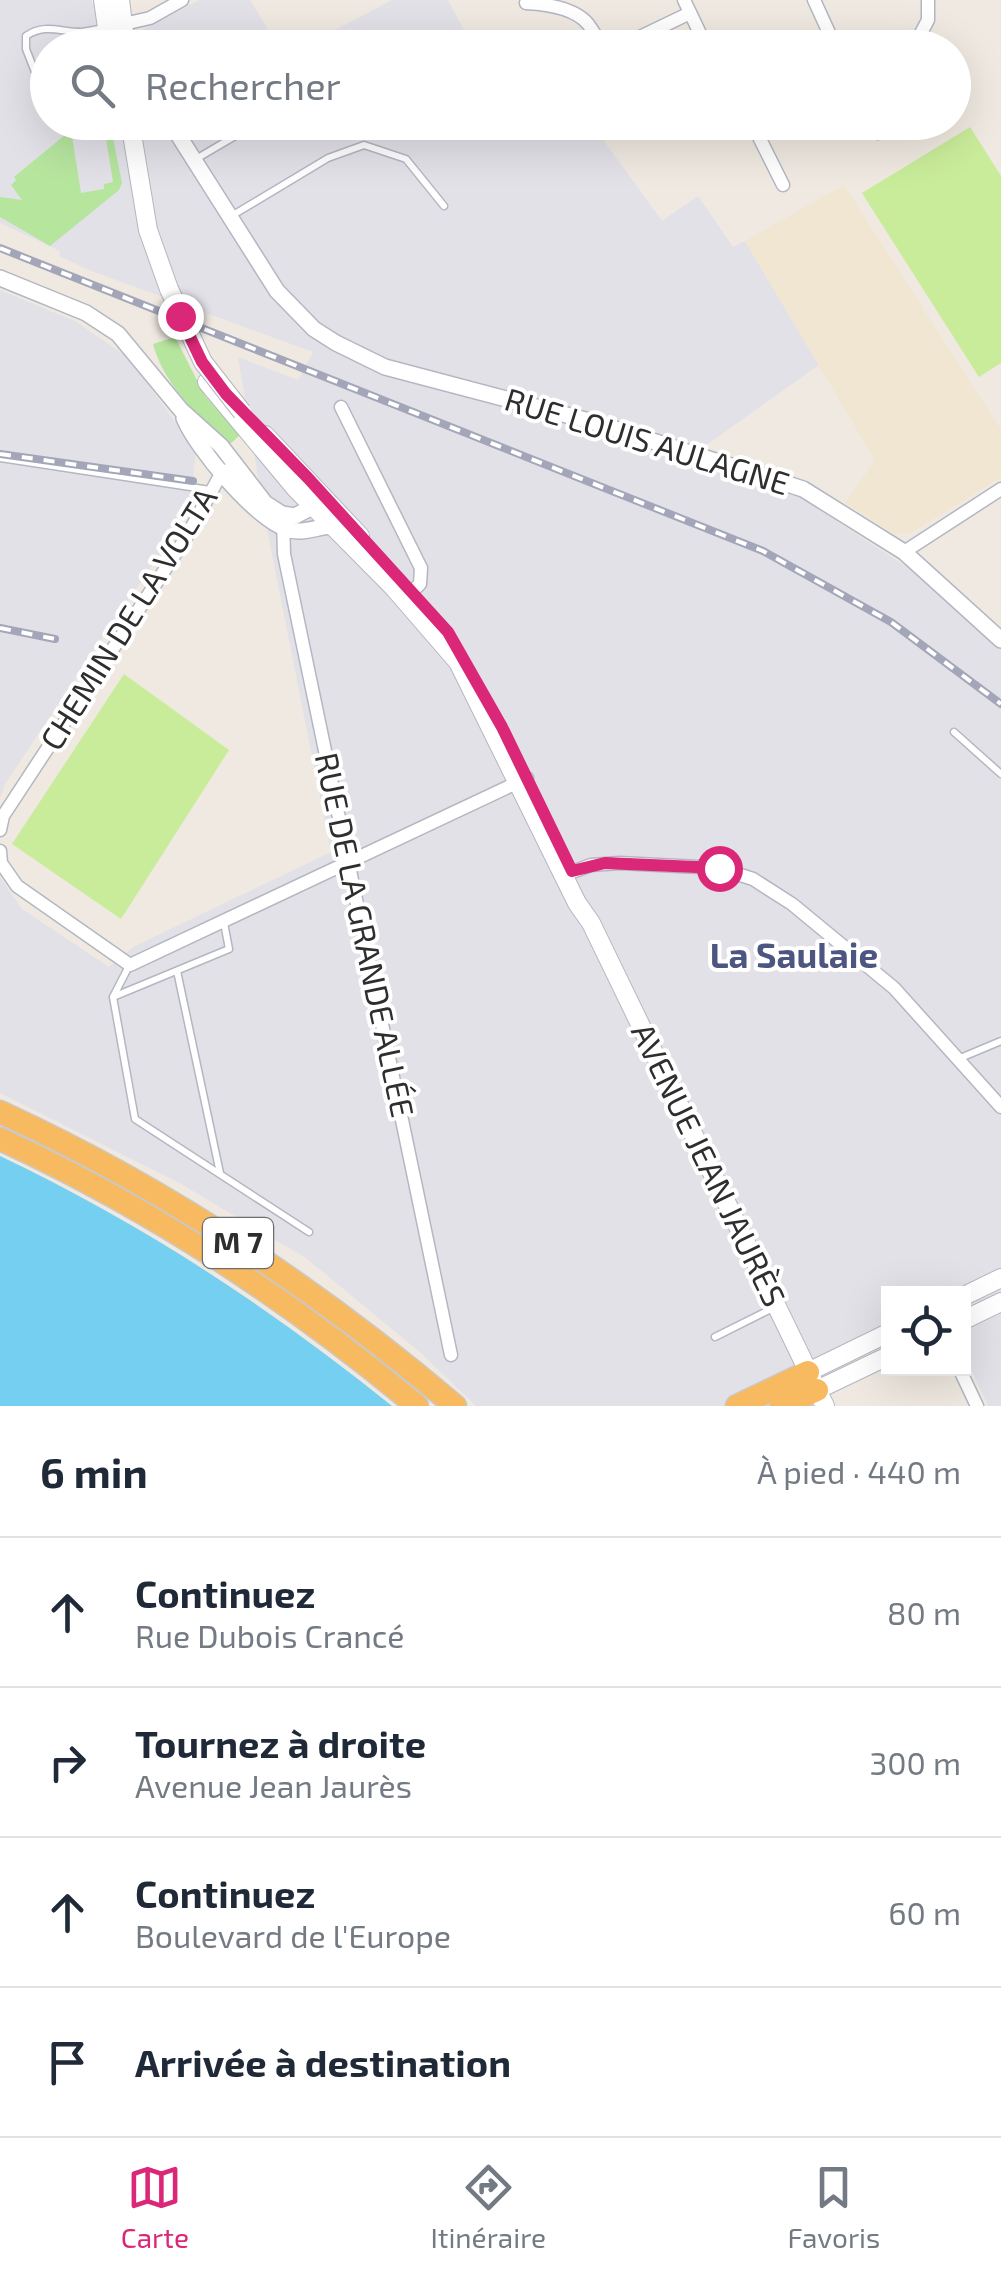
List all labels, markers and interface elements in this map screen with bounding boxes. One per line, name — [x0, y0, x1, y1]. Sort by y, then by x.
search box — [30, 30, 971, 140]
icon: search — [65, 58, 120, 113]
text: Rechercher — [145, 62, 341, 108]
route end — [158, 294, 204, 340]
street label: RUE LOUIS AULAGNE — [501, 379, 794, 501]
street label: CHEMIN DE LA VOLTA — [31, 480, 224, 756]
street label: RUE DE LA GRANDE ALLÉE — [309, 749, 423, 1120]
route start — [697, 846, 743, 892]
district label: La Saulaie — [710, 933, 878, 975]
street label: AVENUE JEAN JAURÈS — [625, 1017, 795, 1312]
road number: M 7 — [203, 1218, 273, 1268]
map controls — [881, 1286, 971, 1376]
button: locate — [881, 1286, 971, 1376]
text: 6 min — [40, 1446, 148, 1496]
text: À pied · 440 m — [757, 1452, 961, 1490]
text: Continuez — [135, 1570, 315, 1616]
icon: ahead — [40, 1585, 95, 1640]
text: 80 m — [887, 1593, 961, 1631]
text: Rue Dubois Crancé — [135, 1616, 404, 1654]
text: Tournez à droite — [135, 1720, 426, 1766]
icon: right — [40, 1735, 95, 1790]
text: 300 m — [869, 1743, 961, 1781]
text: Avenue Jean Jaurès — [135, 1766, 412, 1804]
text: Continuez — [135, 1870, 315, 1916]
icon: ahead — [40, 1885, 95, 1940]
text: 60 m — [888, 1893, 961, 1931]
text: Boulevard de l'Europe — [135, 1916, 451, 1954]
icon: arrive — [40, 2035, 95, 2090]
text: Arrivée à destination — [135, 2039, 511, 2085]
tab: Carte — [121, 2160, 189, 2254]
tab: Itinéraire — [430, 2160, 546, 2254]
tab: Favoris — [787, 2160, 880, 2254]

